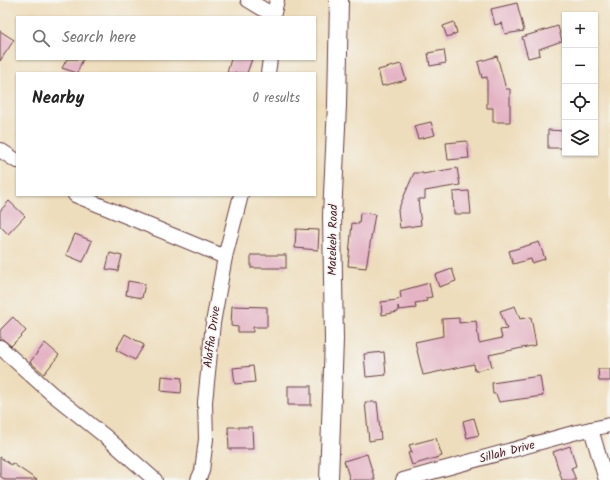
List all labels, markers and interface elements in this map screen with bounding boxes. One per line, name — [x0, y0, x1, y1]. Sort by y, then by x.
map controls — [562, 12, 598, 156]
button: + — [562, 12, 598, 48]
search box — [16, 16, 316, 60]
text: Search here — [62, 26, 136, 50]
icon: search — [30, 27, 52, 49]
button: − — [562, 48, 598, 84]
button: locate — [562, 84, 598, 120]
text: Nearby — [32, 85, 84, 112]
text: 0 results — [253, 88, 300, 109]
button: layers — [562, 120, 598, 156]
street label: Matekeh Road — [323, 203, 343, 276]
street label: Alaffia Drive — [198, 304, 226, 369]
street label: Sillah Drive — [477, 435, 538, 469]

